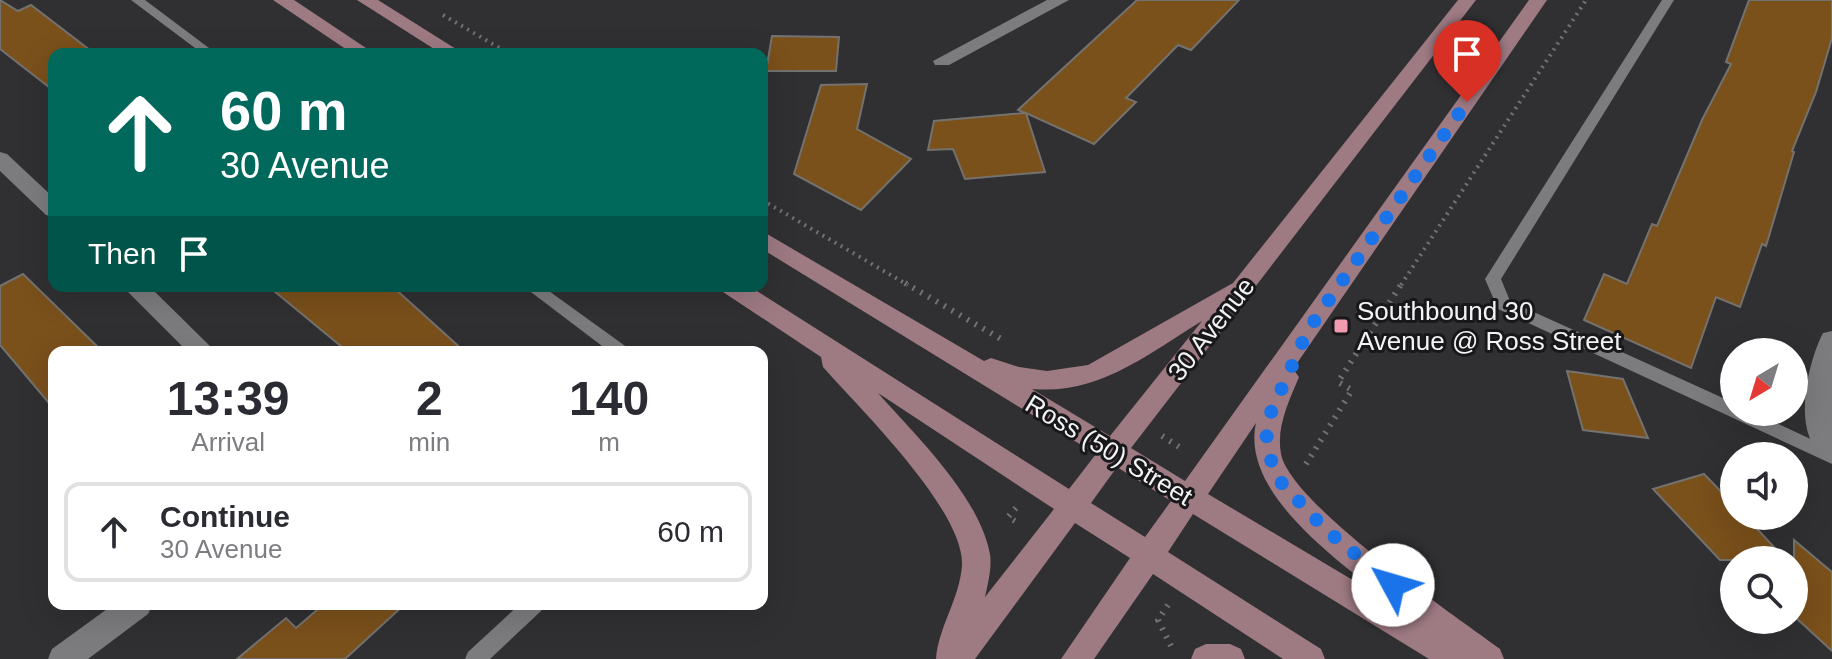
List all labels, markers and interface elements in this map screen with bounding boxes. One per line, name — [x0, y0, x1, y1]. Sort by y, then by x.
pin — [1433, 20, 1501, 102]
icon: arrive — [1445, 32, 1489, 76]
text: 60 m — [220, 79, 348, 142]
icon: ahead — [88, 80, 192, 184]
text: 30 Avenue — [220, 145, 390, 186]
icon: arrive — [172, 232, 216, 276]
text: Then — [88, 237, 156, 270]
street label: 30 Avenue — [1161, 272, 1261, 386]
place label: Southbound 30 Avenue @ Ross Street — [1357, 296, 1622, 356]
marker: Southbound 30 Avenue @ Ross Street — [1332, 317, 1350, 335]
north arrow — [1720, 338, 1808, 426]
map controls — [1720, 338, 1808, 634]
text: 13:39 — [167, 372, 290, 425]
text: 2 — [416, 372, 443, 425]
text: 140 — [569, 372, 649, 425]
street label: Ross (50) Street — [1020, 388, 1199, 512]
text: Arrival — [191, 427, 265, 457]
text: min — [408, 427, 450, 457]
text: m — [598, 427, 620, 457]
button: sound — [1720, 442, 1808, 530]
text: Continue — [160, 500, 290, 533]
icon: ahead — [92, 510, 136, 554]
text: 60 m — [657, 515, 724, 548]
text: 30 Avenue — [160, 534, 282, 564]
position arrow — [1351, 543, 1435, 627]
button: search — [1720, 546, 1808, 634]

